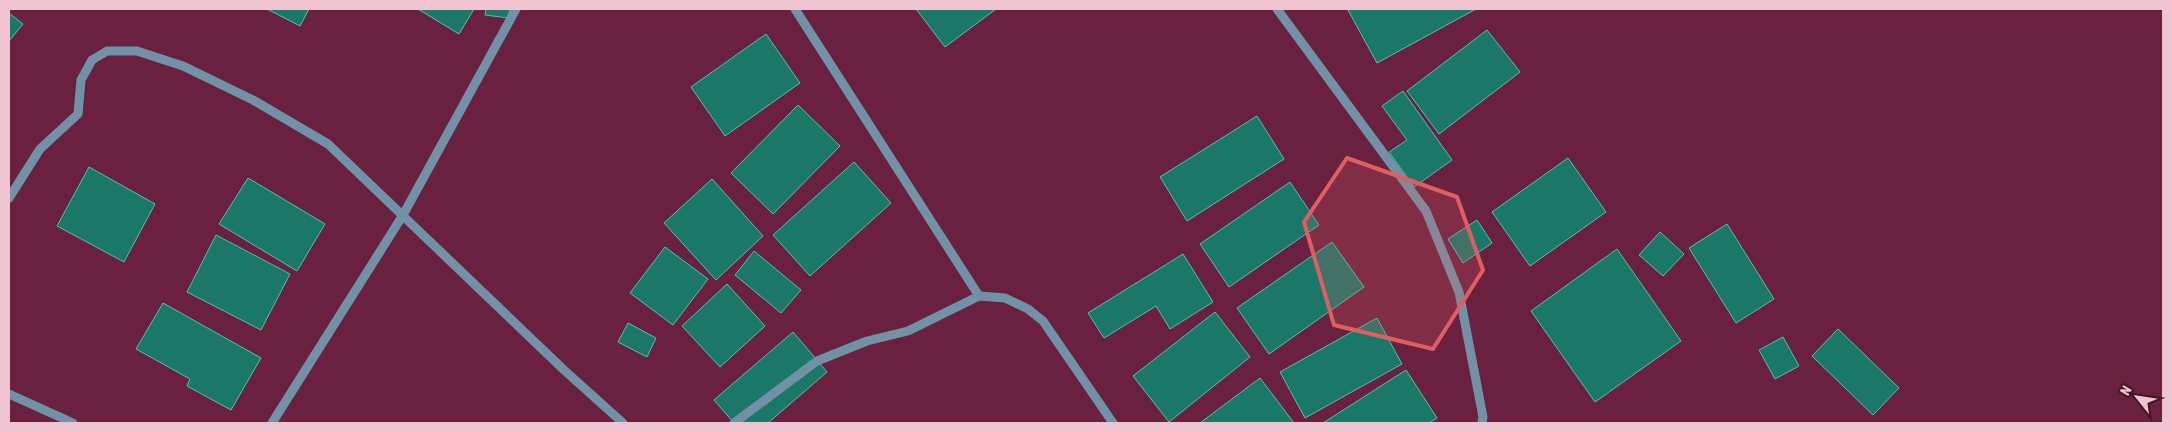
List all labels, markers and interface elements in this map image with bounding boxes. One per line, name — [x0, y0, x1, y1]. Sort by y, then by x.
north arrow — [2112, 372, 2162, 422]
text: N — [2117, 383, 2135, 398]

